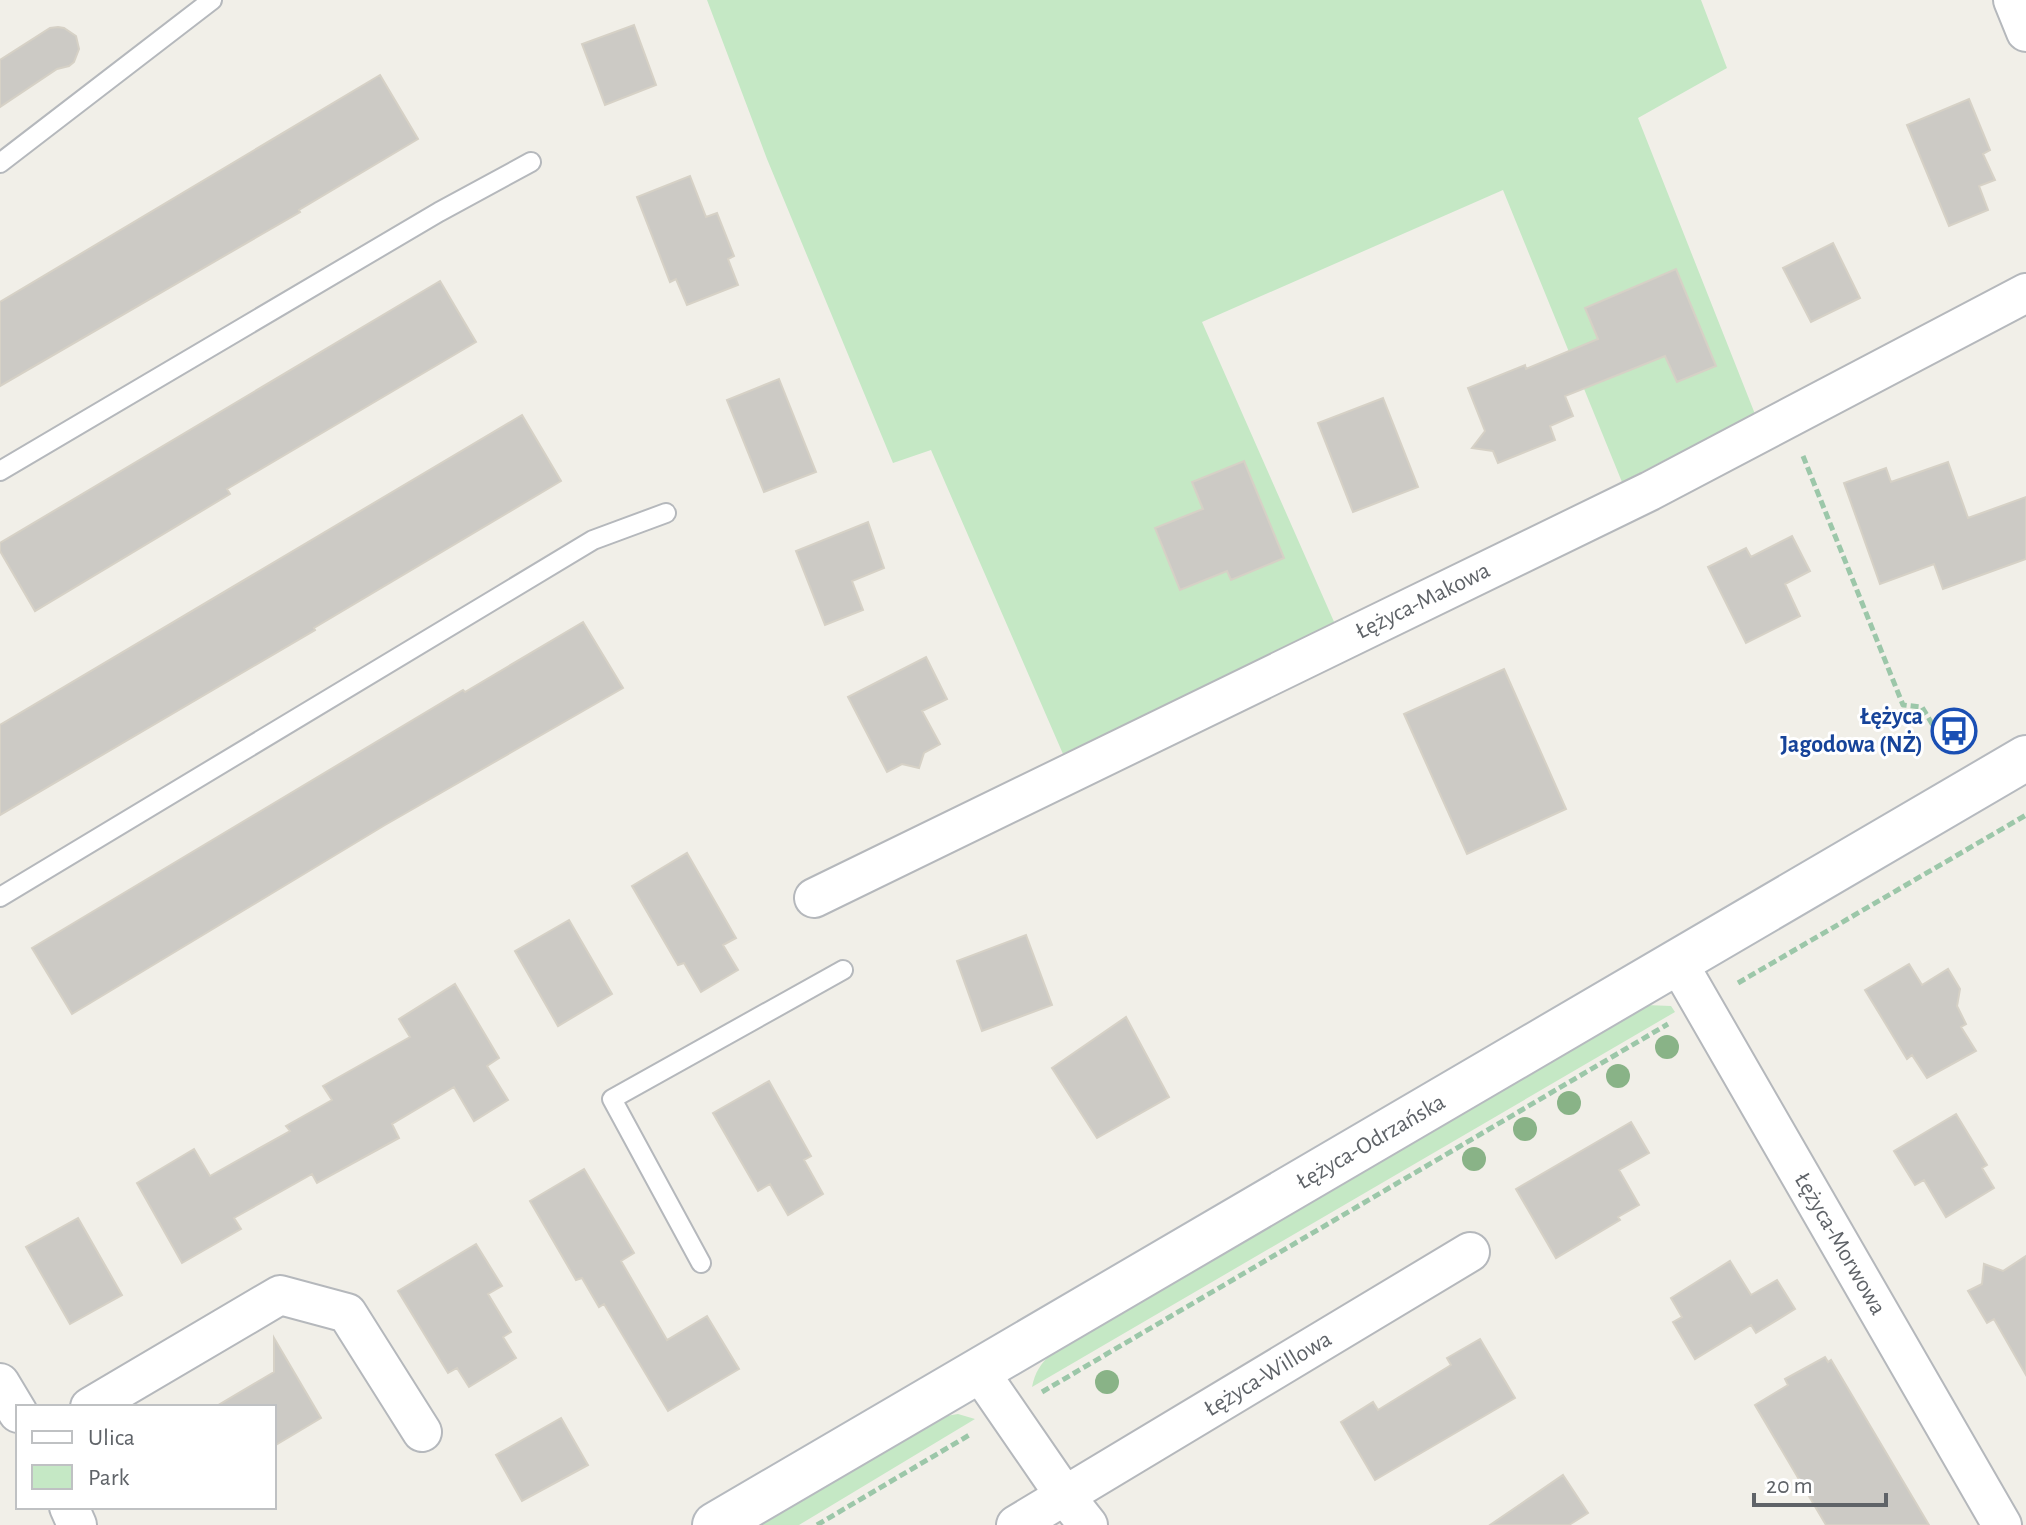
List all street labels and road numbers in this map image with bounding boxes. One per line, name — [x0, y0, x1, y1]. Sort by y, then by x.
street label: Łężyca-Makowa — [1352, 558, 1494, 644]
street label: Łężyca-Odrzańska — [1293, 1090, 1449, 1194]
street label: Łężyca-Morwowa — [1790, 1169, 1890, 1319]
street label: Łężyca-Willowa — [1200, 1327, 1336, 1421]

